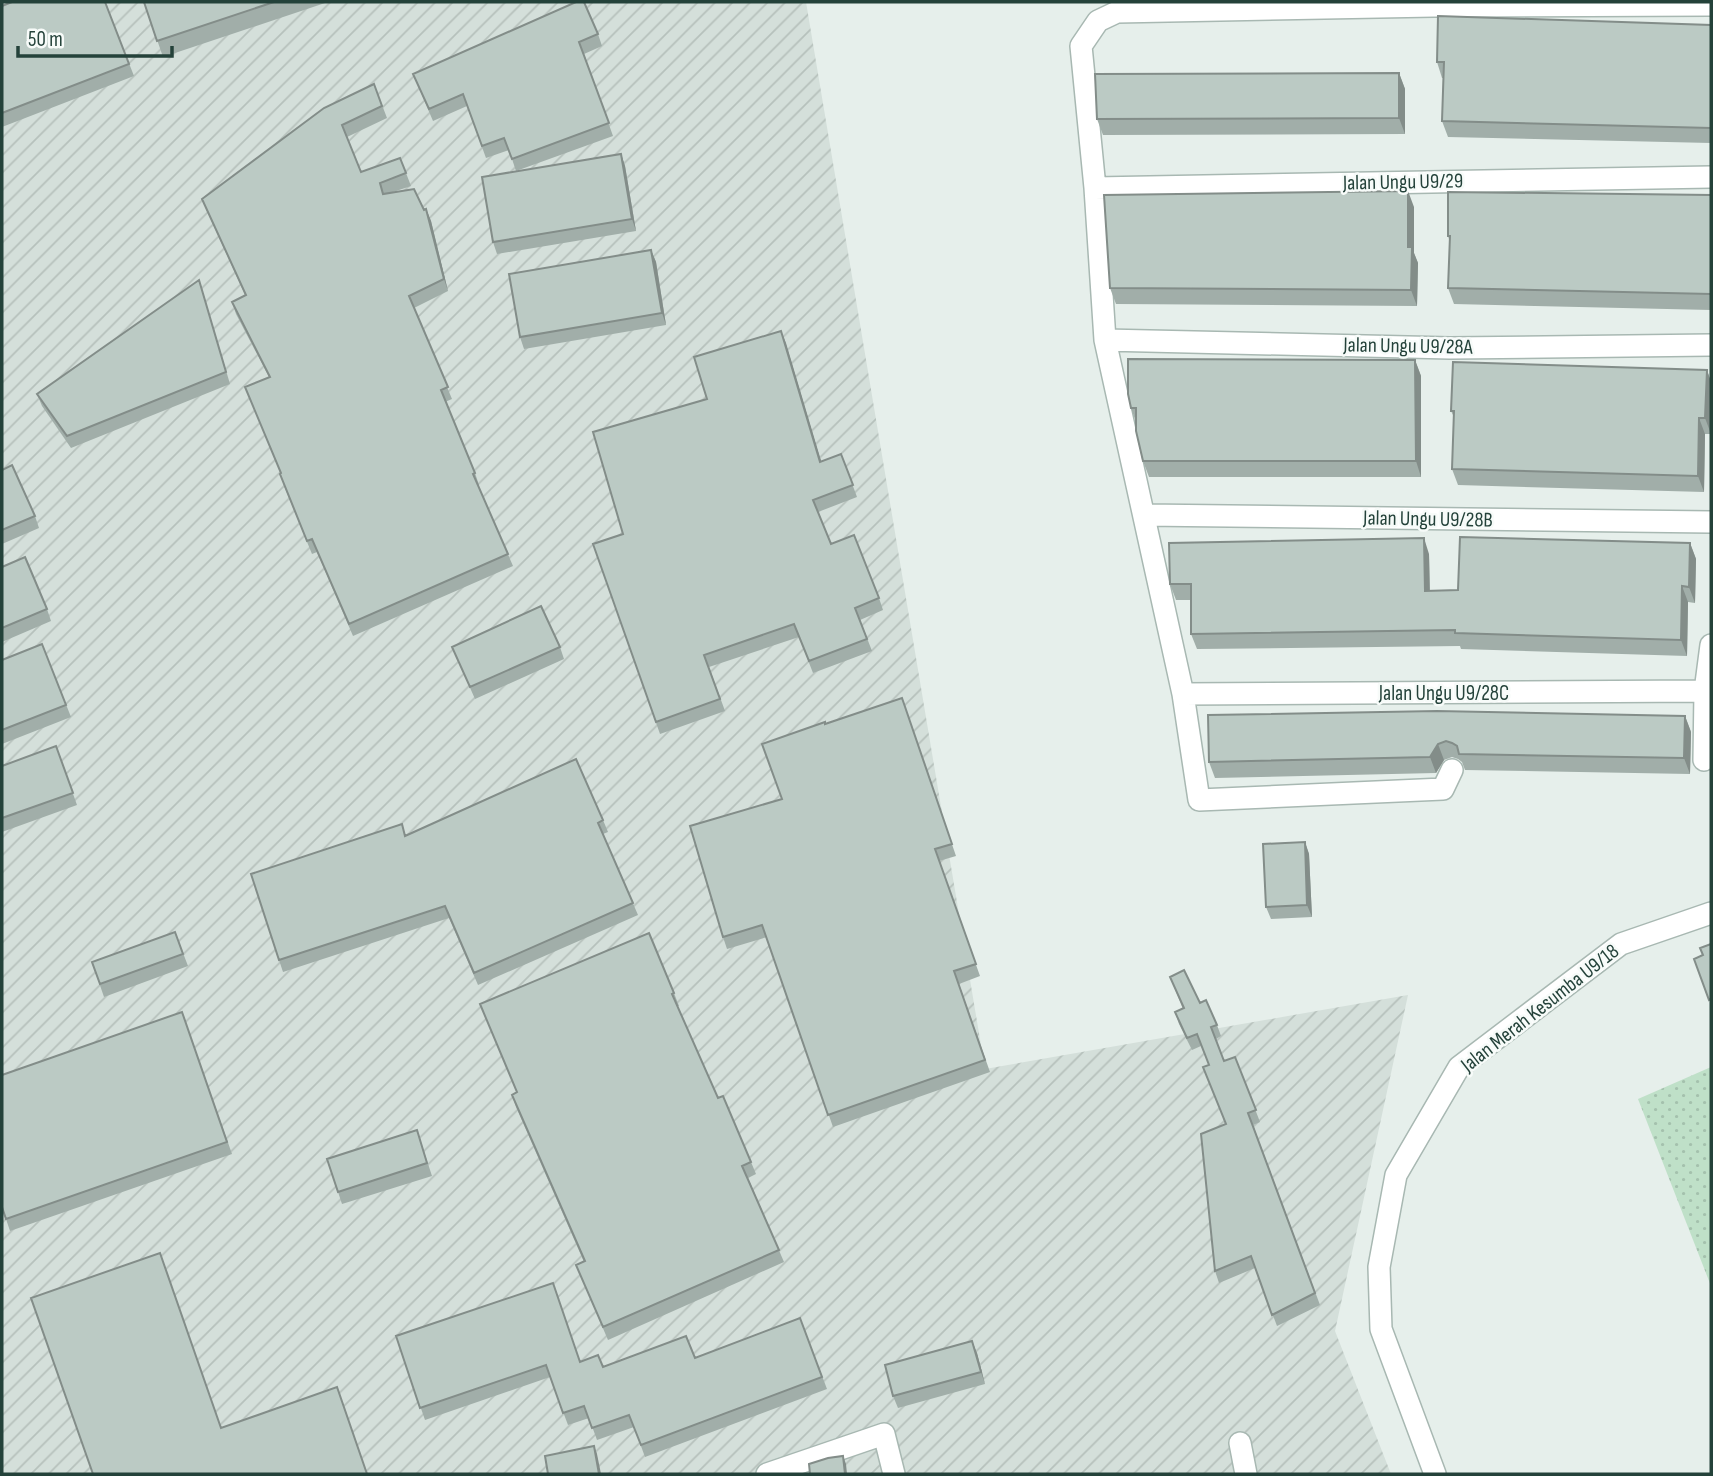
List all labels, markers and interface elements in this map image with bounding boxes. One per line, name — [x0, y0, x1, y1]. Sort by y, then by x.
scale bar — [18, 14, 172, 58]
text: 50 m — [28, 27, 63, 52]
street label: Jalan Ungu U9/29 — [1342, 168, 1463, 196]
street label: Jalan Ungu U9/28A — [1342, 332, 1474, 360]
street label: Jalan Ungu U9/28B — [1362, 505, 1493, 533]
street label: Jalan Ungu U9/28C — [1378, 681, 1509, 706]
street label: Jalan Merah Kesumba U9/18 — [1455, 939, 1624, 1078]

